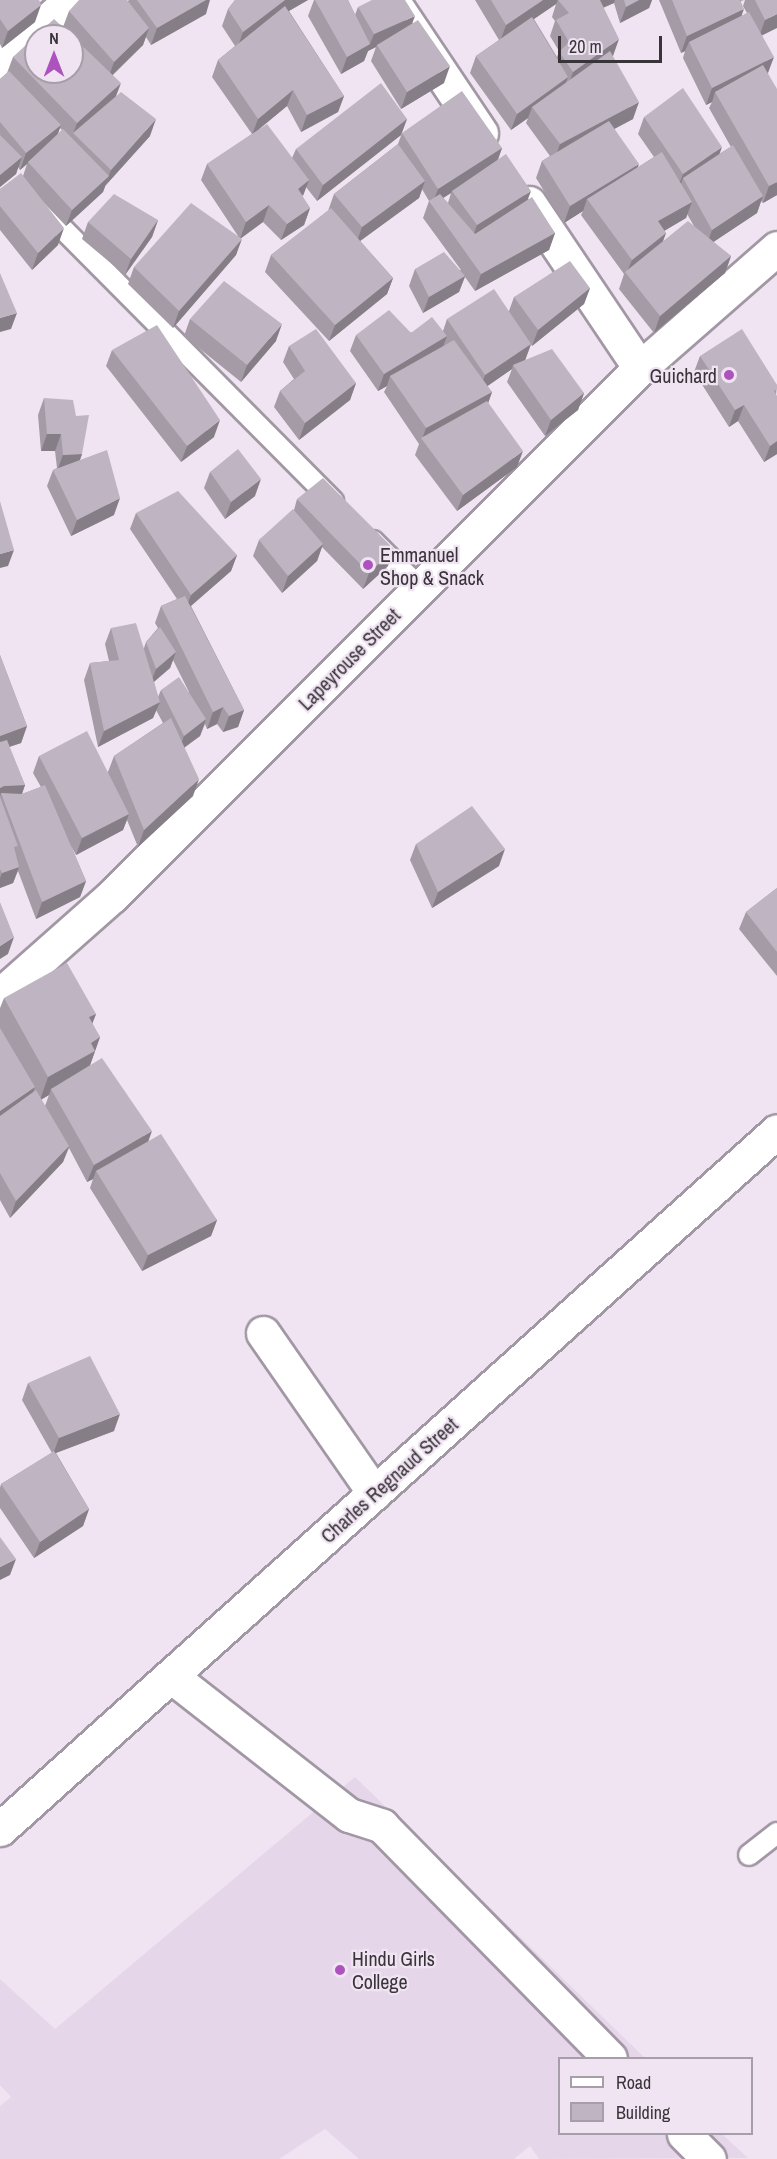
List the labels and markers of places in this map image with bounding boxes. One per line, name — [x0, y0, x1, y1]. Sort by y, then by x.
place label: Guichard — [650, 363, 717, 387]
marker: Guichard — [722, 368, 736, 382]
place label: Emmanuel Shop & Snack — [380, 542, 484, 589]
marker: Emmanuel Shop & Snack — [361, 558, 375, 572]
place label: Hindu Girls College — [352, 1946, 435, 1993]
marker: Hindu Girls College — [333, 1963, 347, 1977]

